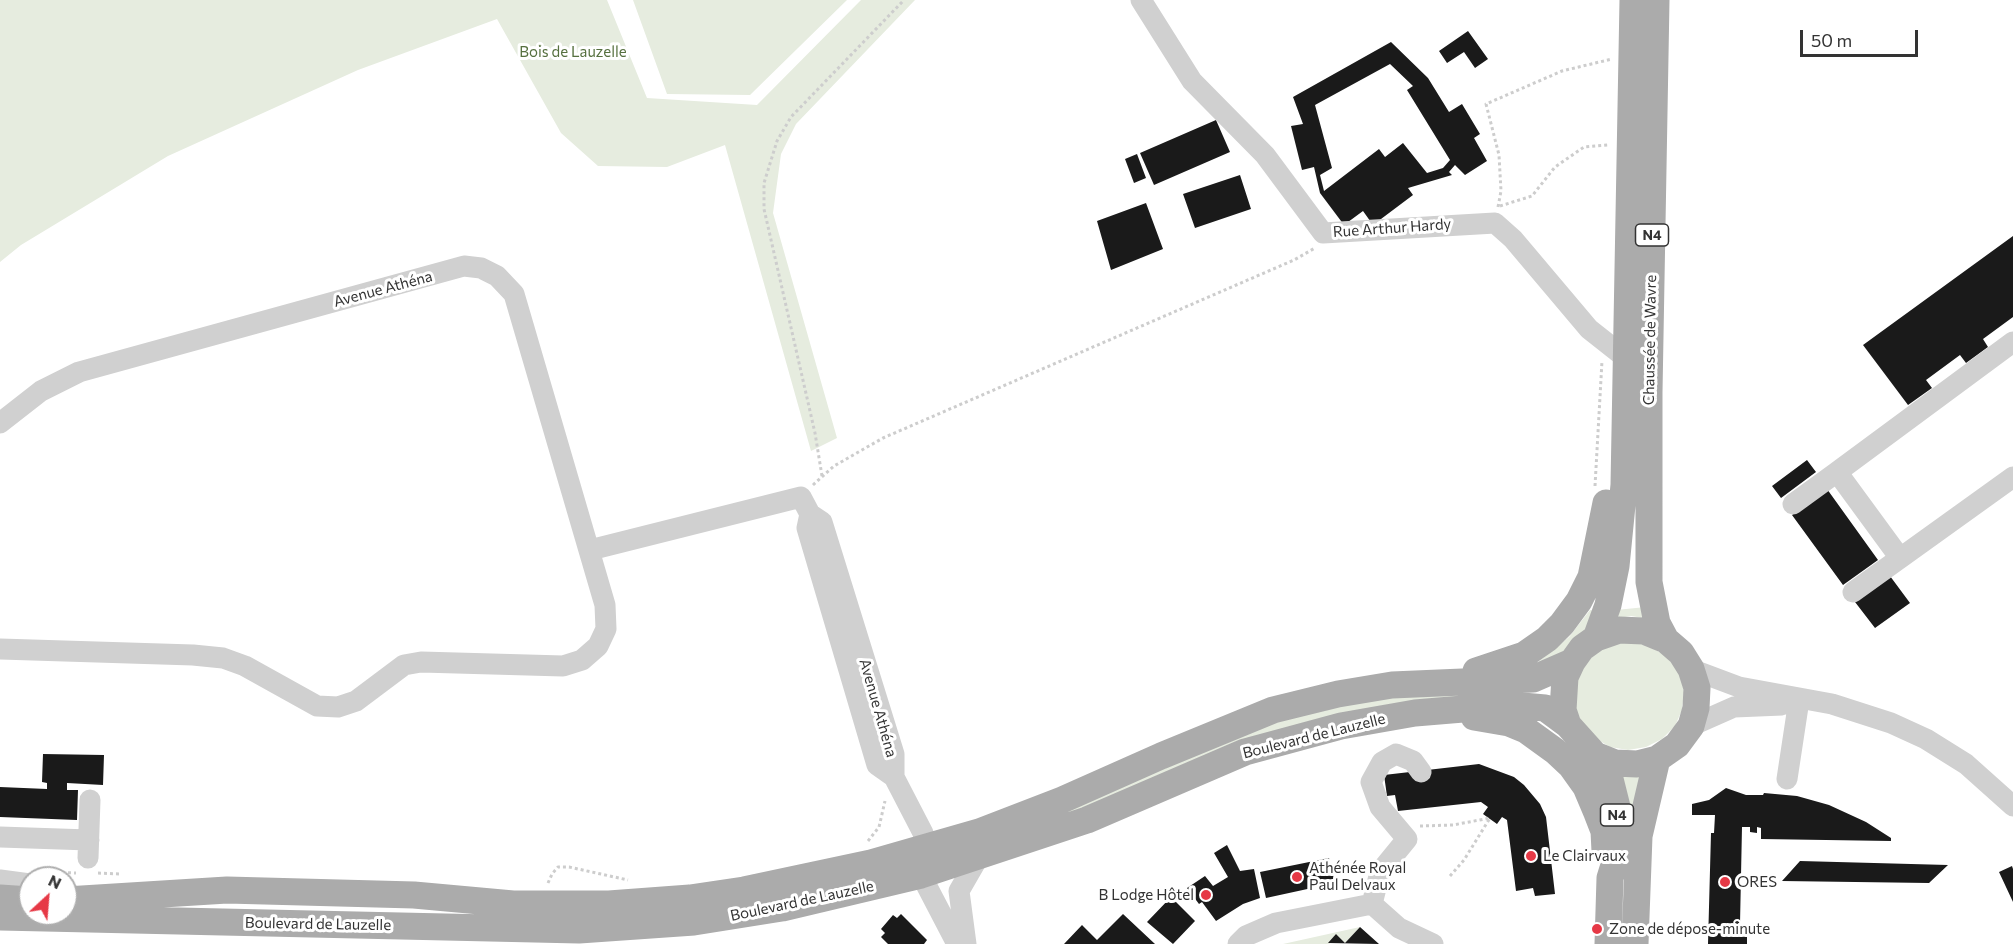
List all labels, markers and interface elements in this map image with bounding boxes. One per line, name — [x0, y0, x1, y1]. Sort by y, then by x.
scale bar — [1803, 18, 1922, 56]
text: 50 m — [1811, 29, 1852, 51]
park label: Bois de Lauzelle — [519, 43, 627, 61]
street label: Rue Arthur Hardy — [1332, 215, 1452, 241]
road number: N4 — [1636, 224, 1668, 246]
street label: Avenue Athéna — [332, 267, 434, 311]
street label: Chaussée de Wavre — [1640, 275, 1660, 405]
street label: Avenue Athéna — [855, 657, 901, 759]
street label: Boulevard de Lauzelle — [1241, 710, 1387, 762]
road number: N4 — [1600, 804, 1634, 826]
place label: Le Clairvaux — [1543, 847, 1626, 865]
marker: Le Clairvaux — [1524, 849, 1538, 863]
place label: Athénée Royal Paul Delvaux — [1309, 859, 1406, 894]
north arrow — [18, 866, 78, 926]
text: N — [46, 870, 65, 892]
marker: Athénée Royal Paul Delvaux — [1290, 870, 1304, 884]
place label: ORES — [1737, 873, 1777, 891]
marker: ORES — [1718, 875, 1732, 889]
street label: Boulevard de Lauzelle — [729, 877, 875, 925]
place label: B Lodge Hôtel — [1099, 886, 1194, 904]
marker: B Lodge Hôtel — [1199, 888, 1213, 902]
street label: Boulevard de Lauzelle — [245, 914, 391, 934]
place label: Zone de dépose-minute — [1609, 920, 1770, 938]
marker: Zone de dépose-minute — [1590, 922, 1604, 936]

